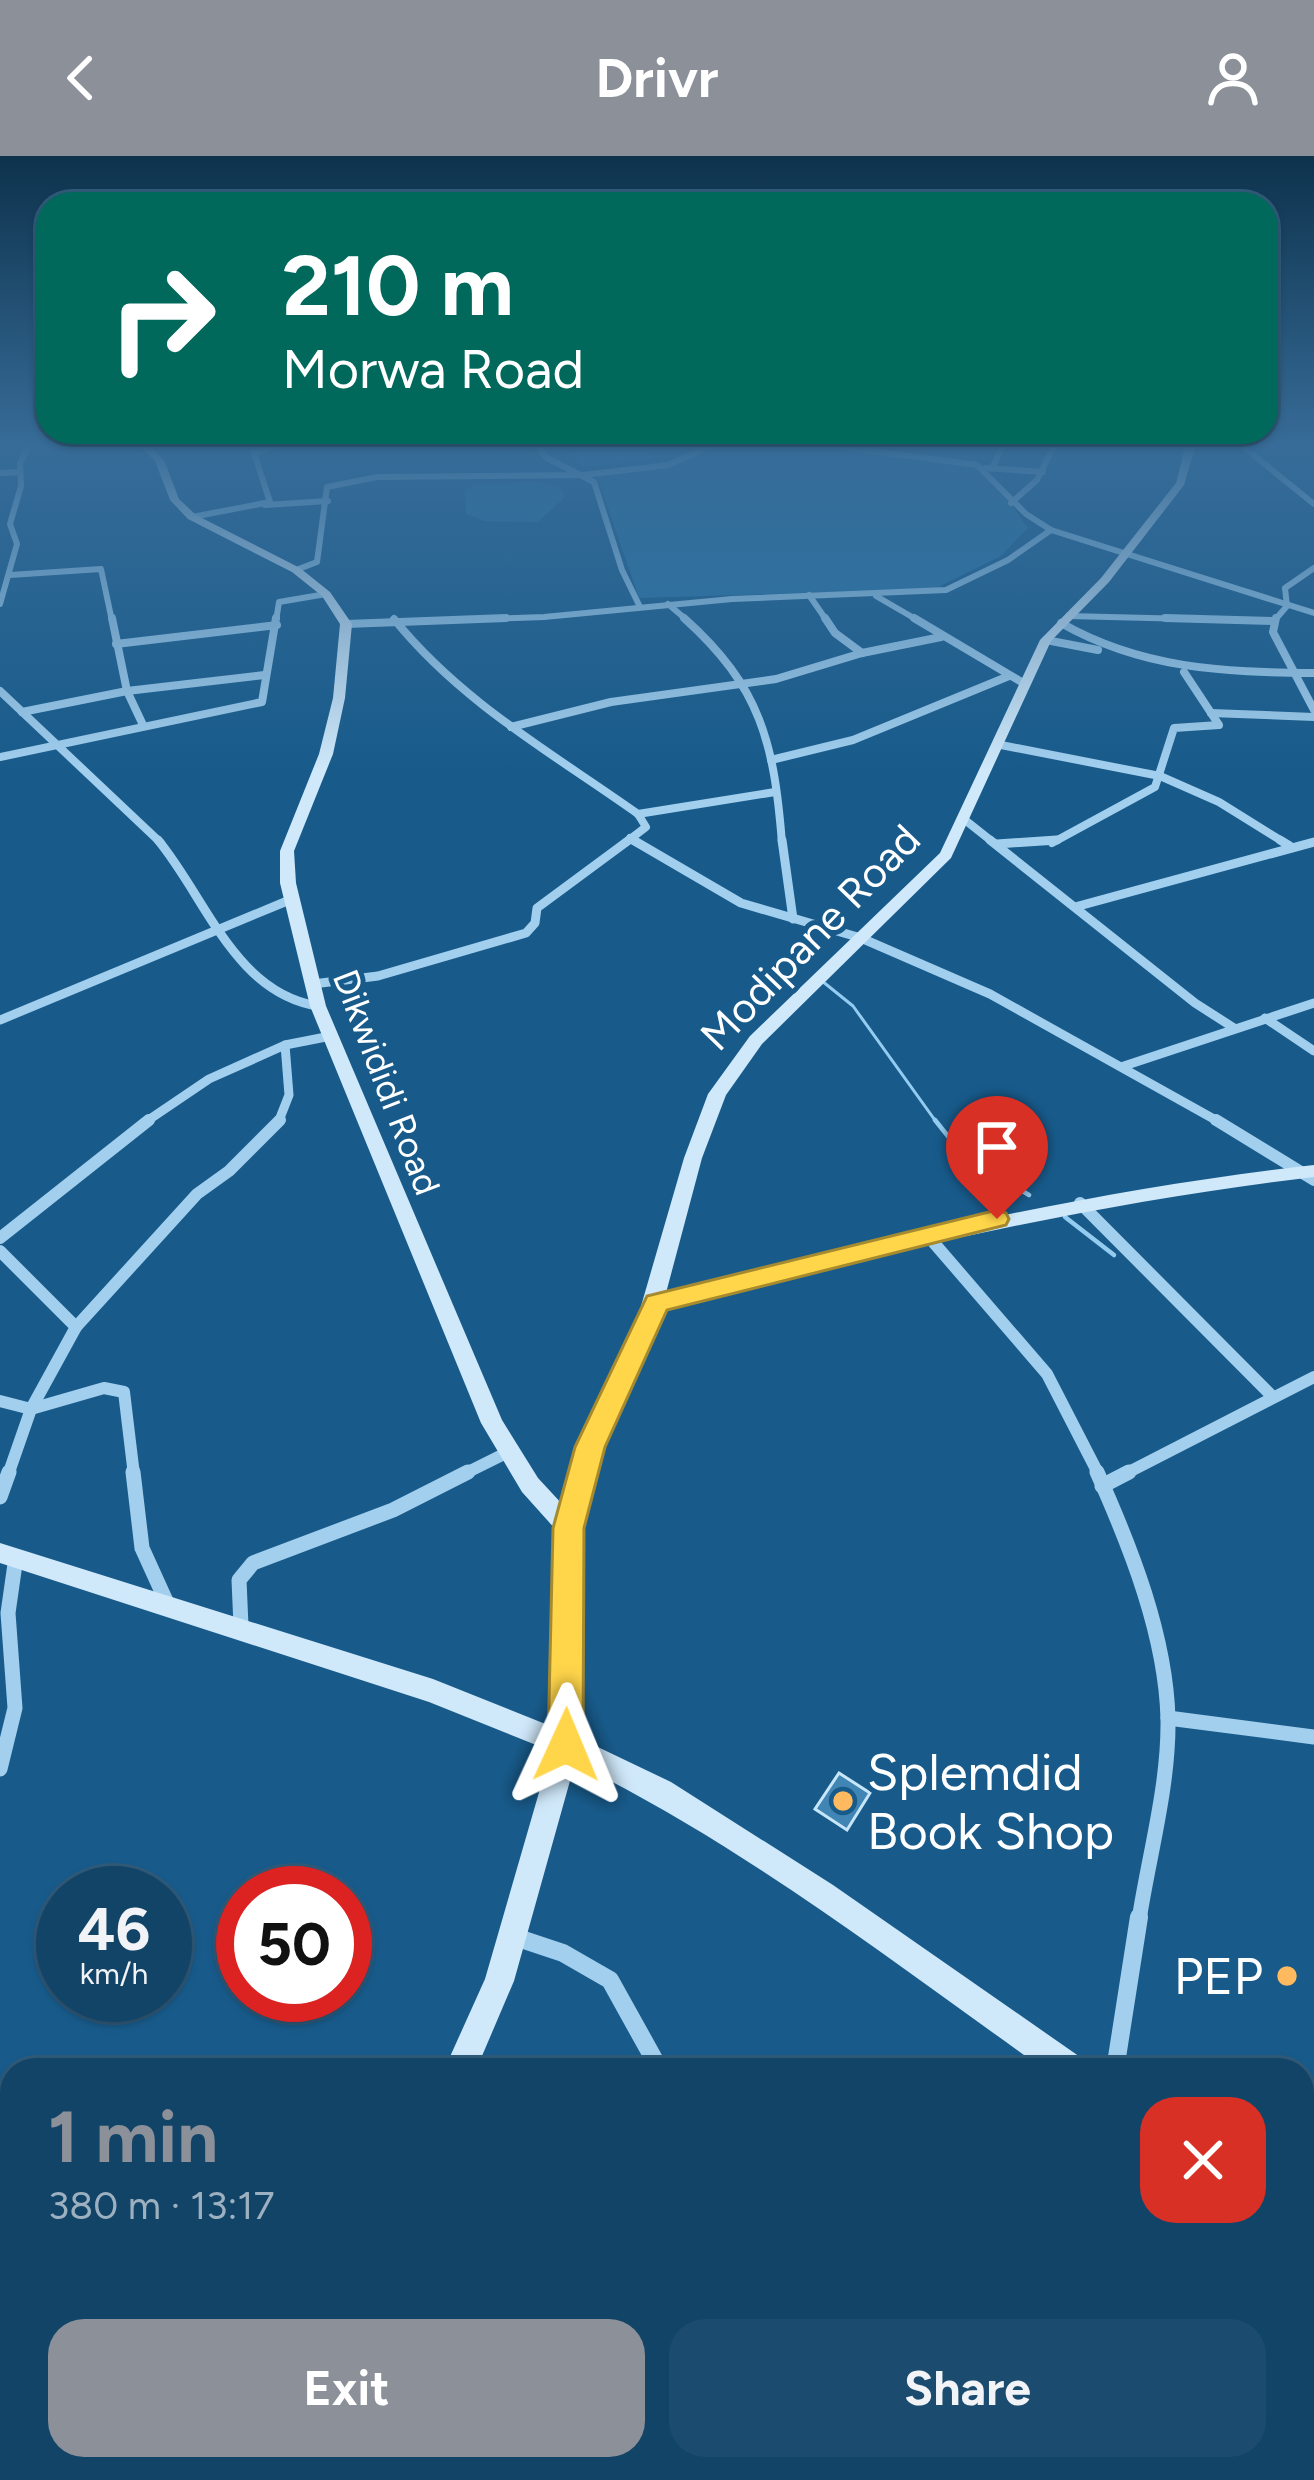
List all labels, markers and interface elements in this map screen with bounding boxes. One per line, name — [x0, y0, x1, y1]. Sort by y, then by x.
icon: back — [48, 45, 114, 111]
icon: person — [1200, 45, 1266, 111]
text: Drivr — [596, 46, 718, 111]
text: 210 m — [282, 235, 514, 336]
icon: right — [84, 240, 240, 396]
text: Morwa Road — [282, 337, 584, 402]
street label: Modipane Road — [690, 814, 931, 1061]
street label: Dikwididi Road — [324, 963, 449, 1201]
pin — [946, 1096, 1048, 1219]
icon: arrive — [964, 1114, 1030, 1180]
position arrow — [503, 1682, 629, 1808]
place label: Splemdid Book Shop — [867, 1742, 1114, 1862]
marker: Splemdid Book Shop — [830, 1788, 856, 1814]
speed limit sign: 50 — [216, 1866, 372, 2022]
text: 46 — [78, 1893, 150, 1965]
place label: PEP — [1174, 1946, 1263, 2007]
text: km/h — [80, 1955, 148, 1992]
marker: PEP — [1274, 1963, 1300, 1989]
text: 1 min — [48, 2094, 218, 2180]
button: close — [1140, 2097, 1266, 2223]
text: 380 m · 13:17 — [48, 2182, 274, 2229]
button: Exit — [48, 2319, 645, 2457]
button: Share — [669, 2319, 1266, 2457]

